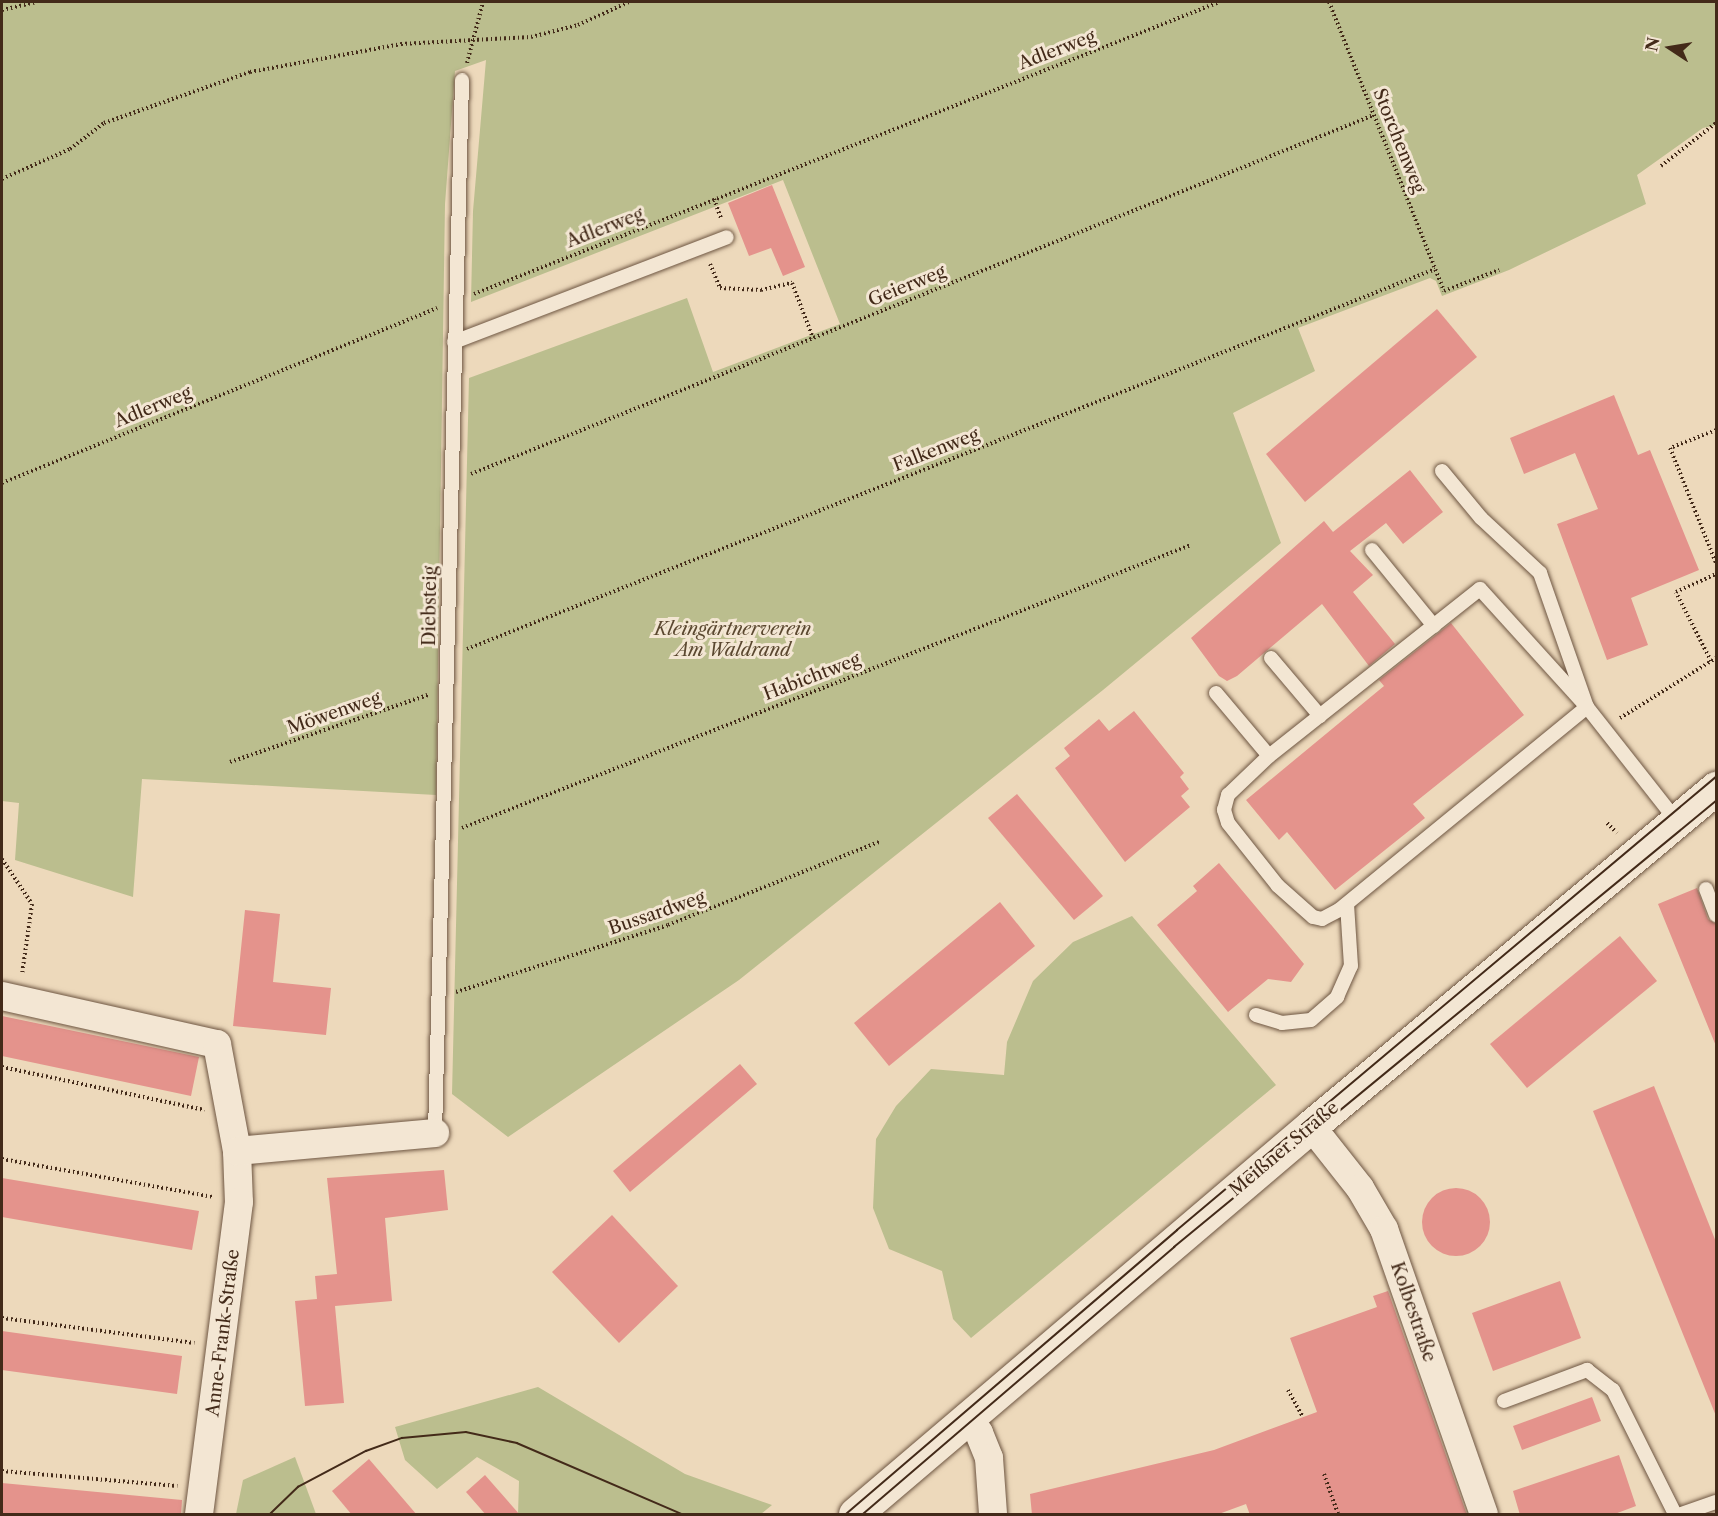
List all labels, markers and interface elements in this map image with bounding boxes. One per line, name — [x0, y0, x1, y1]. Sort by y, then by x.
north arrow — [1640, 18, 1700, 78]
street label: Adlerweg — [1015, 25, 1099, 75]
text: N — [1641, 35, 1664, 53]
street label: Storchenweg — [1368, 85, 1430, 197]
street label: Adlerweg — [563, 203, 647, 253]
street label: Geierweg — [865, 261, 949, 311]
street label: Adlerweg — [111, 382, 195, 432]
street label: Falkenweg — [890, 424, 982, 476]
street label: Diebsteig — [419, 566, 441, 646]
park label: Kleingärtnerverein Am Waldrand — [655, 619, 811, 662]
street label: Habichtweg — [760, 649, 864, 705]
street label: Möwenweg — [284, 687, 384, 739]
street label: Bussardweg — [606, 886, 708, 940]
street label: Meißner Straße — [1225, 1097, 1343, 1201]
street label: Anne-Frank-Straße — [202, 1248, 244, 1418]
street label: Kolbestraße — [1386, 1259, 1440, 1365]

